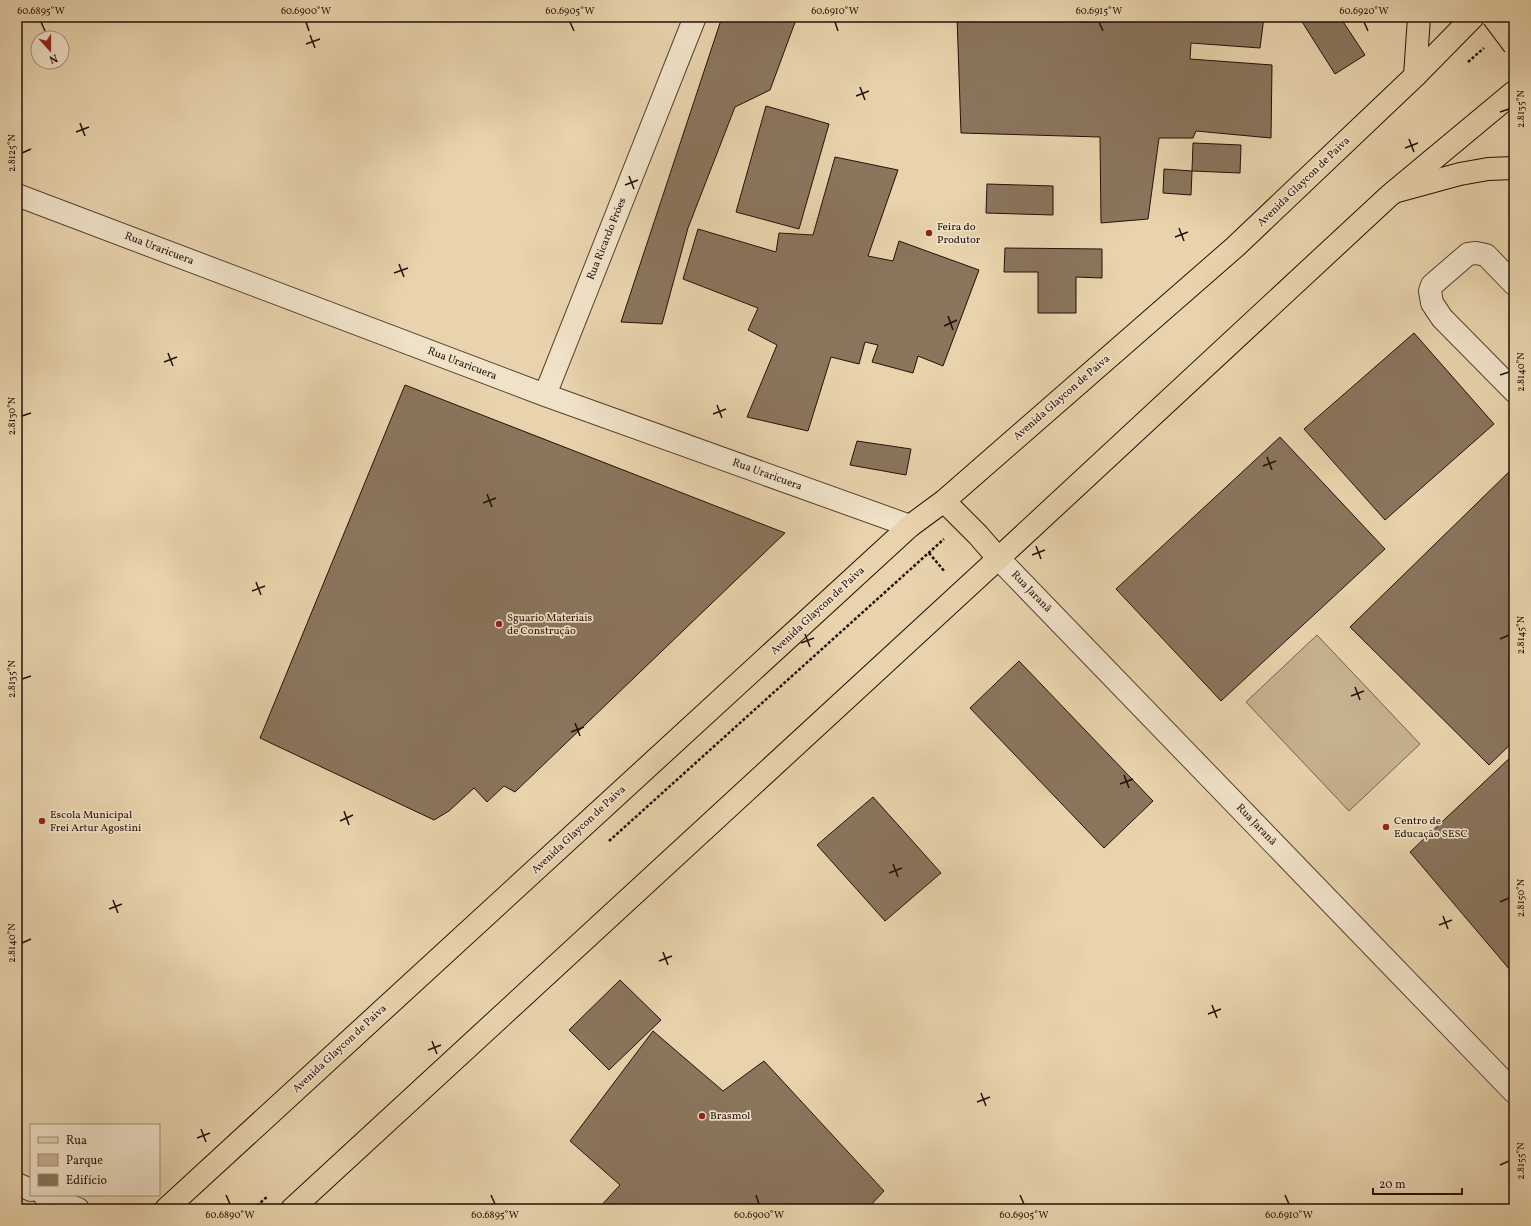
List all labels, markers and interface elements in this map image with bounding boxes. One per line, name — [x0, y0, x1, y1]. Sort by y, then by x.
text: 60.6895°W — [17, 4, 65, 18]
text: 60.6900°W — [281, 4, 331, 18]
text: 60.6905°W — [546, 4, 594, 18]
text: 60.6910°W — [811, 4, 859, 18]
text: 60.6915°W — [1076, 4, 1122, 18]
text: 60.6920°W — [1339, 4, 1389, 18]
north arrow — [30, 30, 70, 70]
text: N — [47, 50, 59, 66]
text: 2.8135°N — [1514, 90, 1528, 128]
text: 2.8125°N — [5, 133, 19, 172]
street label: Avenida Glaycon de Paiva — [1254, 133, 1354, 230]
street label: Rua Ricardo Fróes — [584, 195, 630, 282]
place label: Feira do Produtor — [937, 220, 981, 248]
marker: Feira do Produtor — [924, 228, 934, 238]
street label: Rua Uraricuera — [122, 229, 196, 269]
street label: Rua Uraricuera — [425, 344, 499, 384]
street label: Avenida Glaycon de Paiva — [1010, 351, 1114, 444]
text: 2.8140°N — [1514, 352, 1528, 392]
text: 2.8130°N — [5, 396, 19, 435]
street label: Rua Uraricuera — [730, 455, 804, 495]
street label: Avenida Glaycon de Paiva — [768, 563, 869, 659]
street label: Rua Jaranã — [1007, 568, 1055, 617]
place label: Sguario Materiais de Construção — [507, 611, 593, 639]
text: 2.8145°N — [1514, 615, 1528, 654]
marker: Sguario Materiais de Construção — [494, 619, 504, 629]
text: 2.8135°N — [5, 660, 19, 698]
street label: Avenida Glaycon de Paiva — [529, 782, 630, 878]
street label: Rua Jaranã — [1232, 801, 1280, 850]
place label: Escola Municipal Frei Artur Agostini — [50, 808, 141, 836]
place label: Centro de Educação SESC — [1394, 814, 1468, 842]
marker: Escola Municipal Frei Artur Agostini — [37, 816, 47, 826]
marker: Centro de Educação SESC — [1381, 822, 1391, 832]
text: 2.8150°N — [1514, 878, 1528, 917]
text: 2.8140°N — [5, 923, 19, 963]
street label: Avenida Glaycon de Paiva — [290, 1001, 391, 1097]
place label: Brasmol — [710, 1109, 750, 1124]
marker: Brasmol — [697, 1111, 707, 1121]
legend — [30, 1124, 160, 1196]
text: Rua — [66, 1133, 87, 1149]
text: 2.8155°N — [1514, 1142, 1528, 1180]
text: Parque — [66, 1153, 103, 1169]
scale bar — [1373, 1170, 1462, 1196]
text: Edifício — [66, 1173, 107, 1189]
text: 20 m — [1379, 1177, 1406, 1193]
text: 60.6890°W — [205, 1208, 255, 1222]
text: 60.6895°W — [471, 1208, 519, 1222]
text: 60.6900°W — [734, 1208, 784, 1222]
text: 60.6905°W — [1000, 1208, 1048, 1222]
text: 60.6910°W — [1265, 1208, 1313, 1222]

